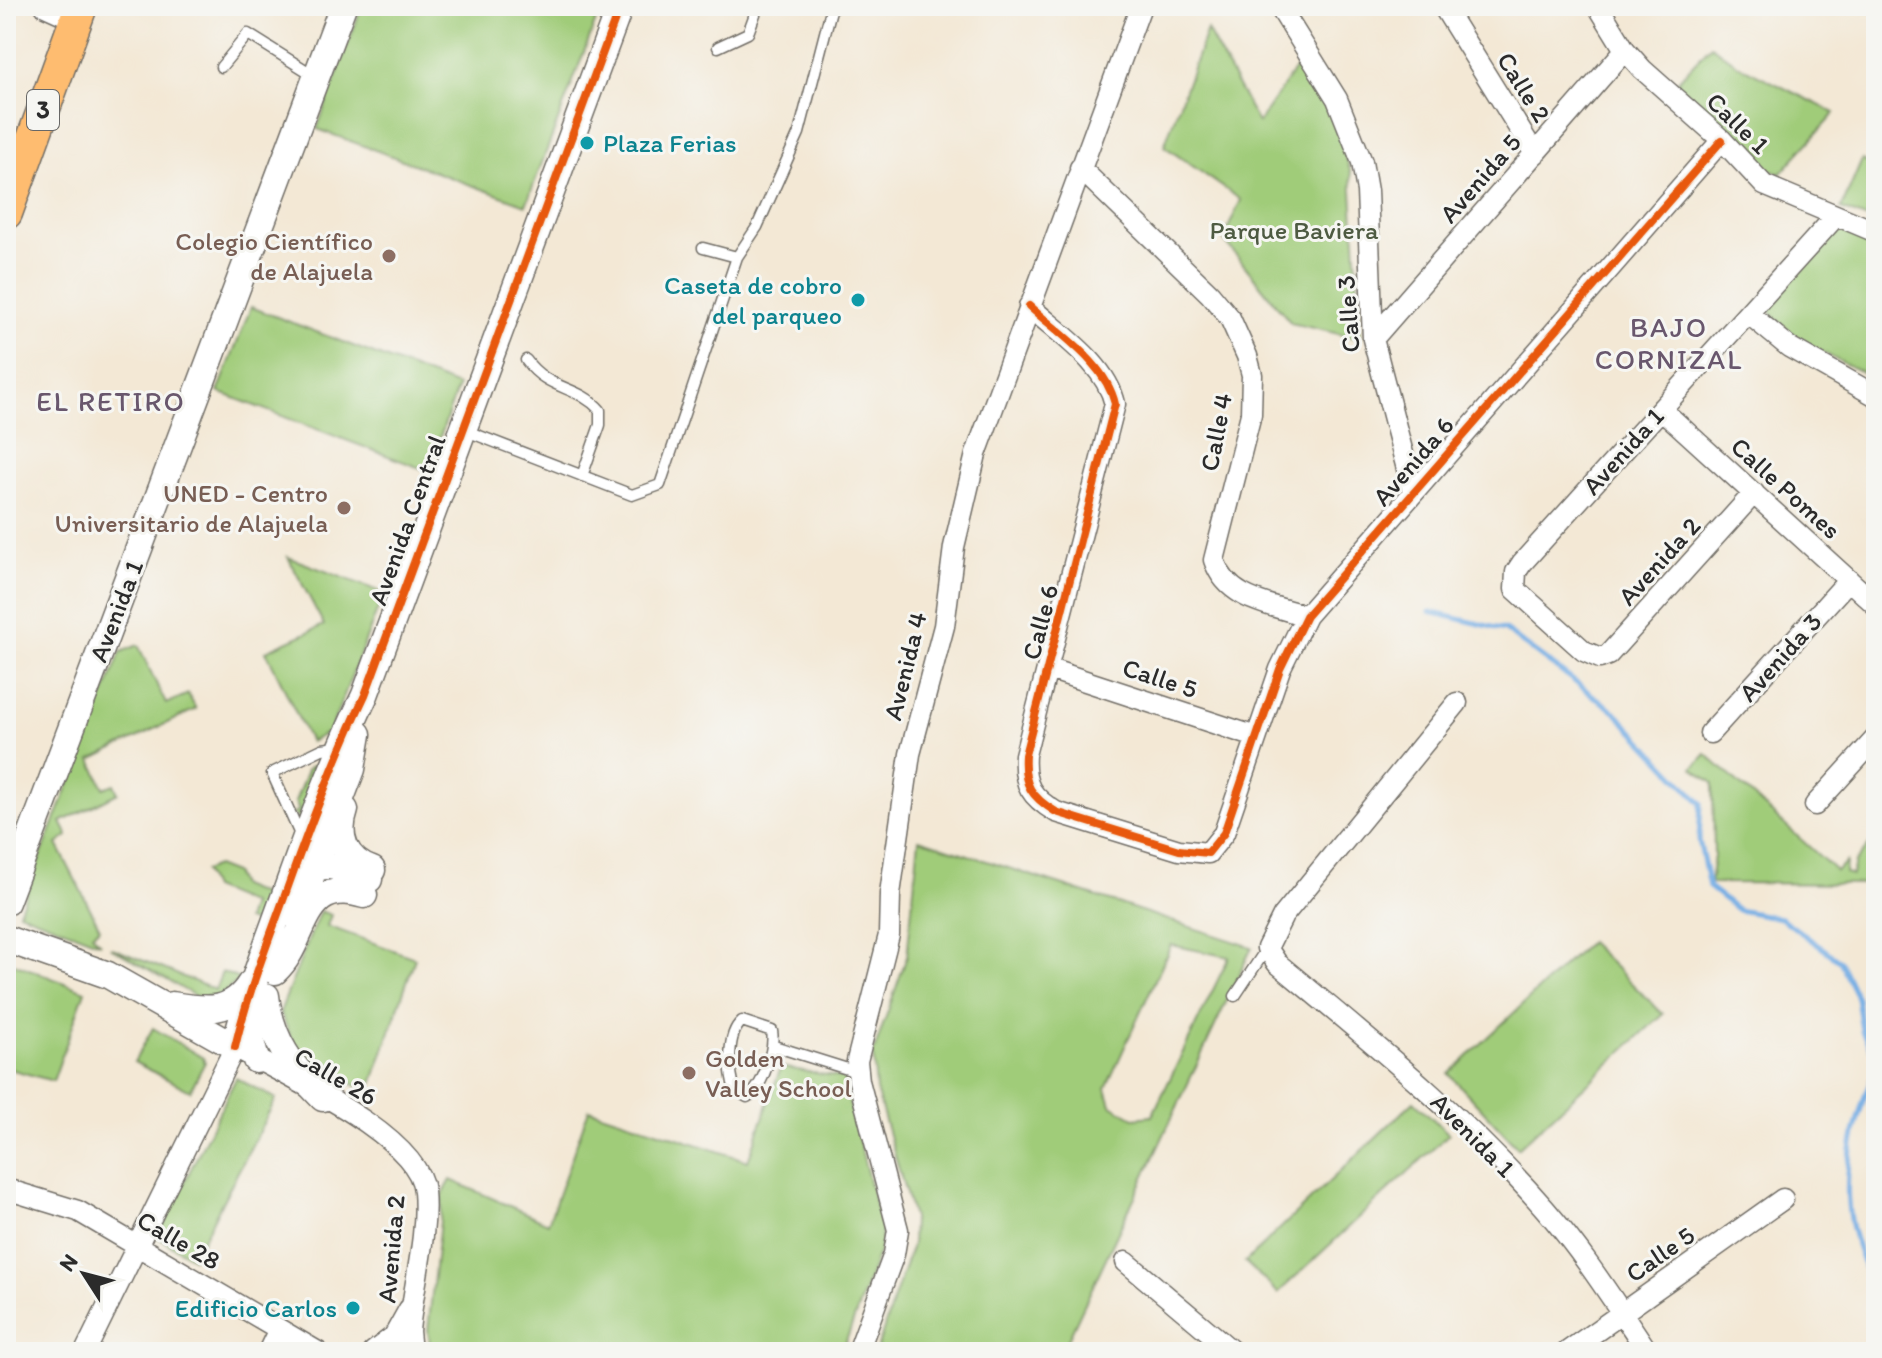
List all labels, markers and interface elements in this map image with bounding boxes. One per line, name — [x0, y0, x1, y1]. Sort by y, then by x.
street label: Calle 2 — [1490, 46, 1558, 128]
street label: Calle 1 — [1700, 85, 1776, 161]
road number: 3 — [27, 90, 59, 130]
place label: Plaza Ferias — [603, 127, 737, 159]
street label: Avenida 5 — [1432, 127, 1528, 229]
marker: Plaza Ferias — [578, 134, 596, 152]
park label: Parque Baviera — [1209, 214, 1379, 246]
place label: Colegio Científico de Alajuela — [175, 225, 373, 287]
marker: Colegio Científico de Alajuela — [380, 247, 398, 265]
place label: Caseta de cobro del parqueo — [664, 269, 842, 331]
street label: Calle 3 — [1329, 274, 1367, 354]
marker: Caseta de cobro del parqueo — [849, 291, 867, 309]
district label: BAJO CORNIZAL — [1595, 310, 1743, 376]
district label: EL RETIRO — [36, 384, 186, 418]
street label: Calle 4 — [1193, 390, 1239, 474]
street label: Avenida 1 — [1575, 401, 1671, 501]
street label: Avenida 6 — [1365, 410, 1461, 512]
street label: Calle Pomes — [1724, 430, 1848, 546]
street label: Avenida Central — [361, 431, 453, 609]
place label: UNED - Centro Universitario de Alajuela — [55, 477, 328, 539]
marker: UNED - Centro Universitario de Alajuela — [335, 499, 353, 517]
street label: Avenida 2 — [1611, 510, 1707, 612]
street label: Avenida 1 — [82, 555, 150, 667]
street label: Calle 6 — [1015, 581, 1065, 663]
street label: Avenida 3 — [1732, 606, 1828, 708]
street label: Avenida 4 — [876, 608, 934, 723]
street label: Calle 5 — [1119, 651, 1201, 705]
street label: Calle 26 — [289, 1039, 383, 1113]
place label: Golden Valley School — [705, 1042, 852, 1104]
marker: Golden Valley School — [680, 1064, 698, 1082]
street label: Avenida 1 — [1424, 1086, 1522, 1184]
street label: Avenida 2 — [370, 1193, 412, 1304]
street label: Calle 28 — [132, 1203, 226, 1277]
street label: Calle 5 — [1619, 1219, 1701, 1289]
north arrow — [44, 1234, 124, 1314]
text: N — [53, 1249, 84, 1276]
place label: Edificio Carlos — [175, 1292, 337, 1324]
marker: Edificio Carlos — [344, 1299, 362, 1317]

